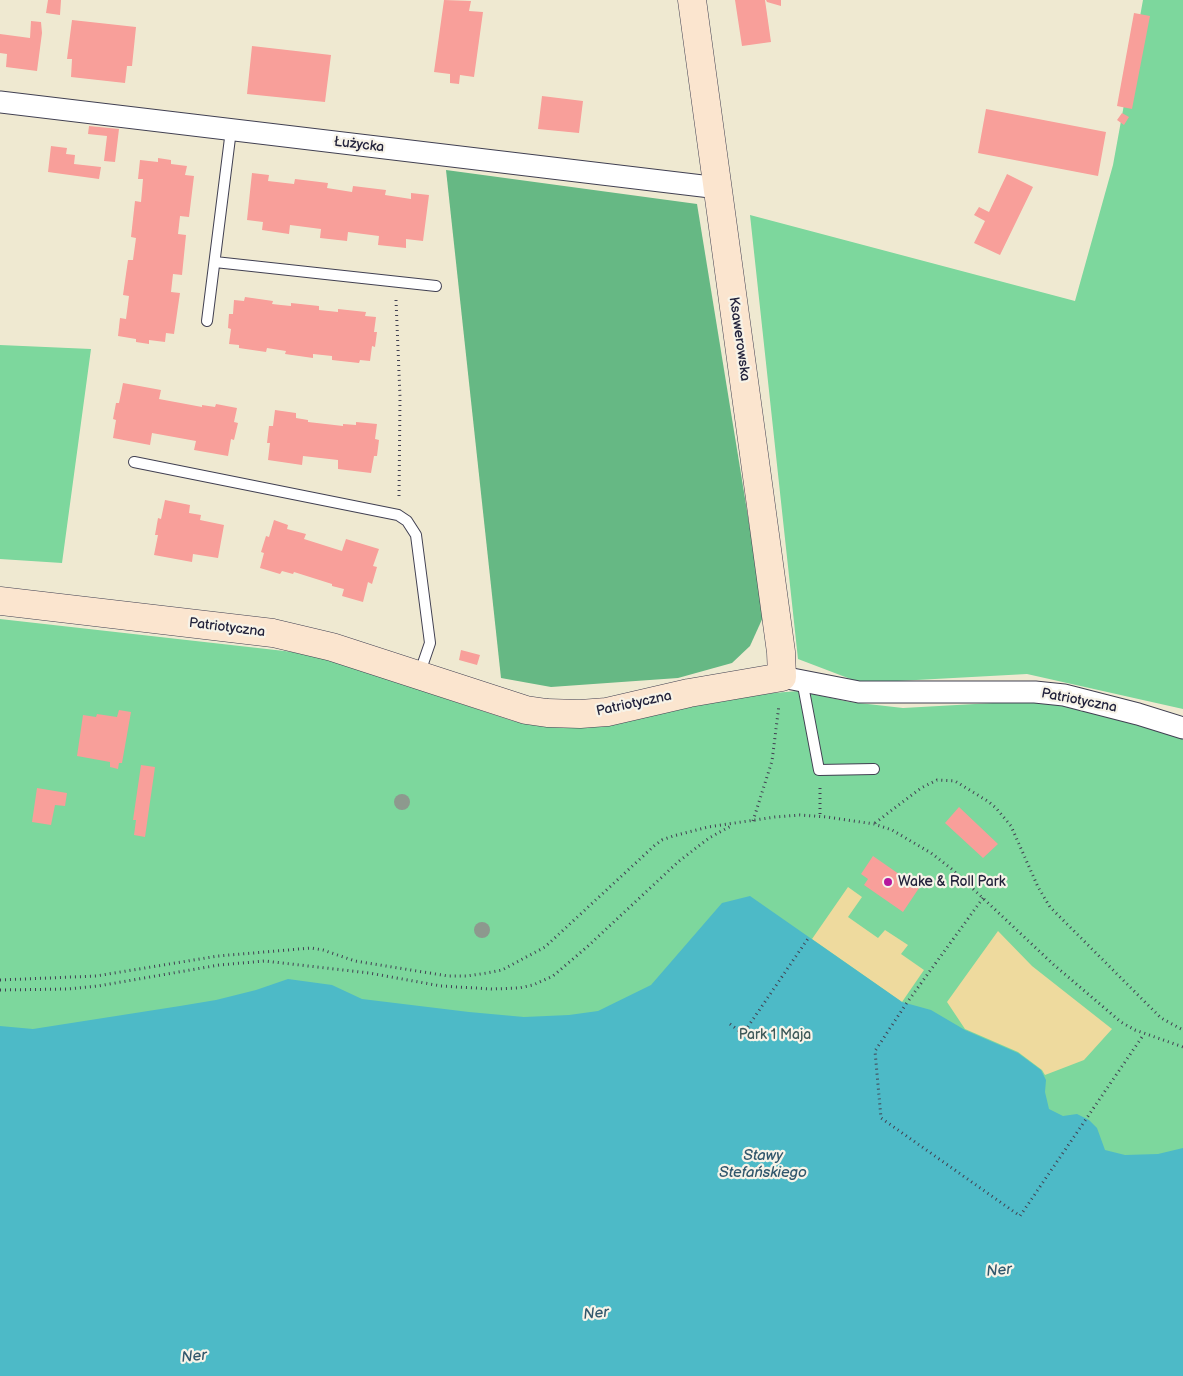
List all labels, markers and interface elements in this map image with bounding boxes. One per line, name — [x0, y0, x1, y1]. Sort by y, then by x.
street label: Łużycka — [333, 134, 385, 156]
street label: Ksawerowska — [725, 296, 753, 382]
street label: Patriotyczna — [188, 615, 266, 641]
street label: Patriotyczna — [1040, 685, 1118, 717]
street label: Patriotyczna — [595, 688, 673, 720]
place label: Wake & Roll Park — [898, 874, 1006, 890]
marker: Wake & Roll Park — [882, 876, 894, 888]
park label: Park 1 Maja — [739, 1027, 811, 1043]
water label: Stawy Stefańskiego — [719, 1147, 807, 1182]
water label: Ner — [985, 1261, 1013, 1281]
water label: Ner — [582, 1304, 610, 1324]
water label: Ner — [180, 1347, 208, 1367]

